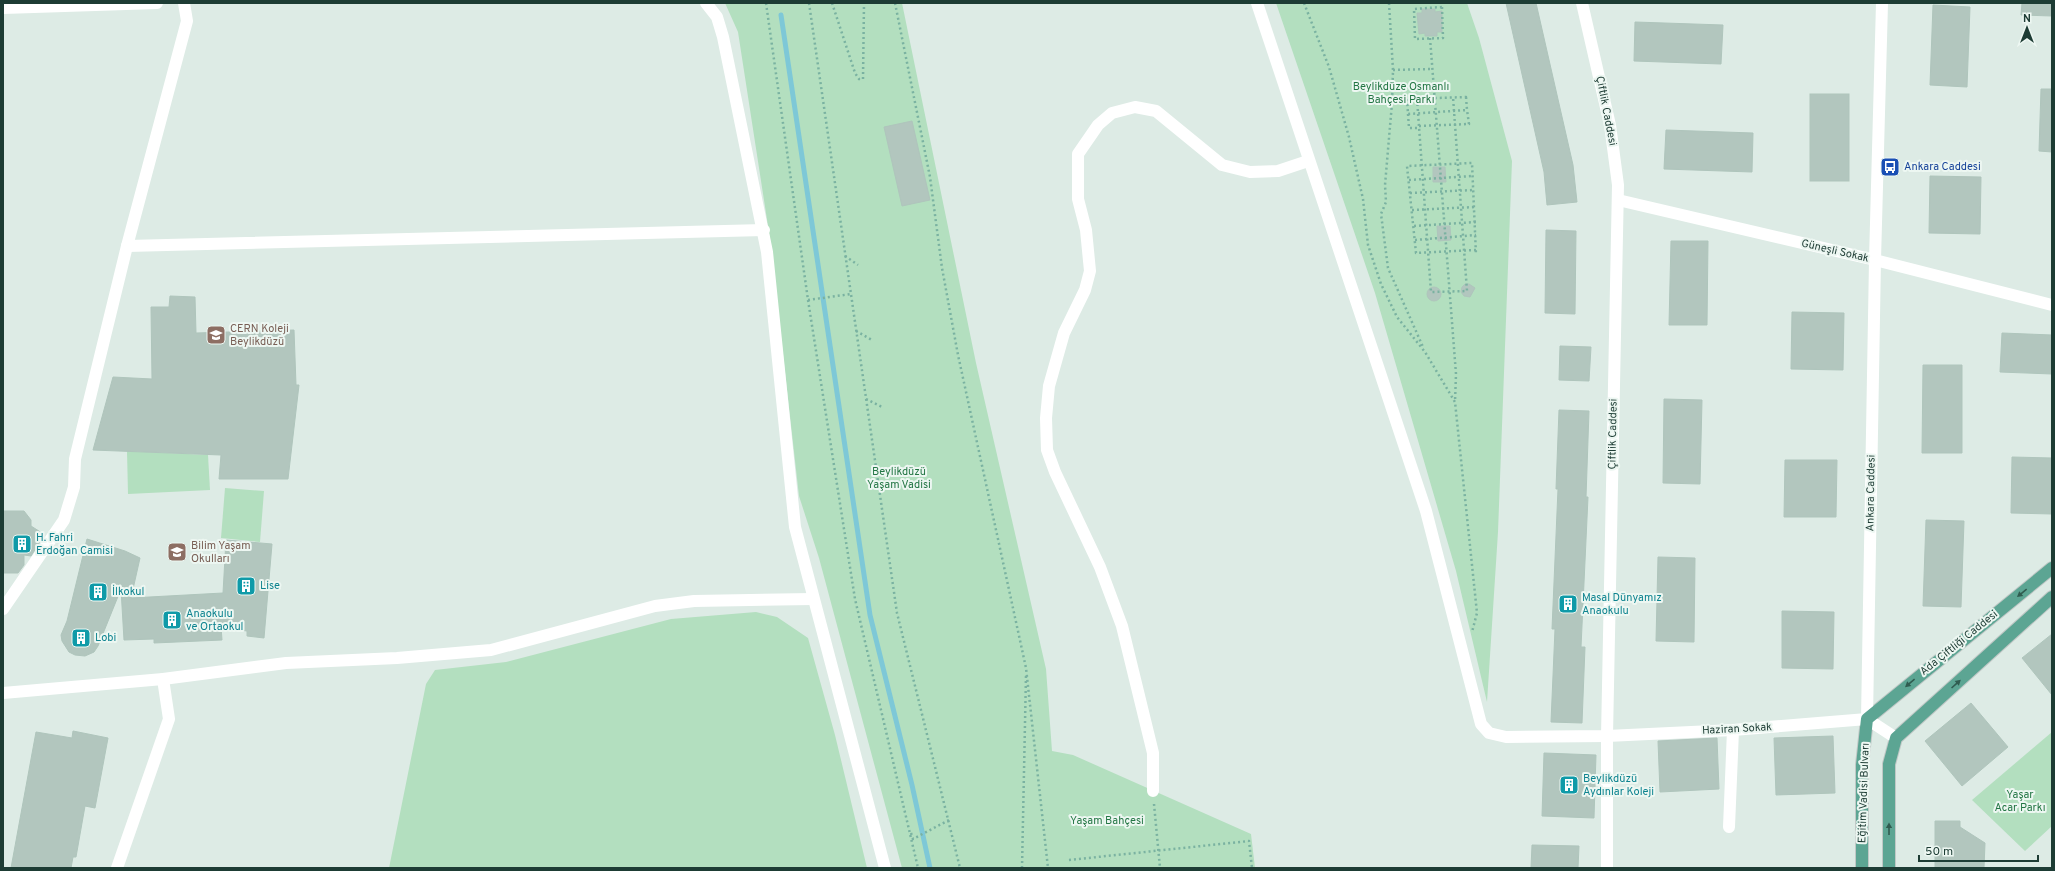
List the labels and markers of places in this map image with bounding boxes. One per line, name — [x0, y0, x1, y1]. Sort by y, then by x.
bus stop icon: Ankara Caddesi — [1879, 156, 1901, 178]
place label: Ankara Caddesi — [1904, 160, 1981, 174]
place label: CERN Koleji Beylikdüzü — [230, 322, 289, 349]
school or university icon: CERN Koleji Beylikdüzü — [205, 324, 227, 346]
place label: H. Fahri Erdoğan Camisi — [36, 531, 113, 558]
building icon: H. Fahri Erdoğan Camisi — [11, 533, 33, 555]
place label: Bilim Yaşam Okulları — [191, 539, 251, 566]
school or university icon: Bilim Yaşam Okulları — [166, 541, 188, 563]
building icon: Lise — [235, 575, 257, 597]
place label: Lise — [260, 579, 280, 593]
building icon: İlkokul — [87, 581, 109, 603]
place label: İlkokul — [112, 584, 144, 599]
place label: Masal Dünyamız Anaokulu — [1582, 591, 1662, 618]
building icon: Masal Dünyamız Anaokulu — [1557, 593, 1579, 615]
place label: Anaokulu ve Ortaokul — [186, 607, 244, 634]
building icon: Anaokulu ve Ortaokul — [161, 609, 183, 631]
building icon: Lobi — [70, 627, 92, 649]
place label: Lobi — [95, 631, 116, 645]
place label: Beylikdüzü Aydınlar Koleji — [1583, 772, 1654, 799]
building icon: Beylikdüzü Aydınlar Koleji — [1558, 774, 1580, 796]

